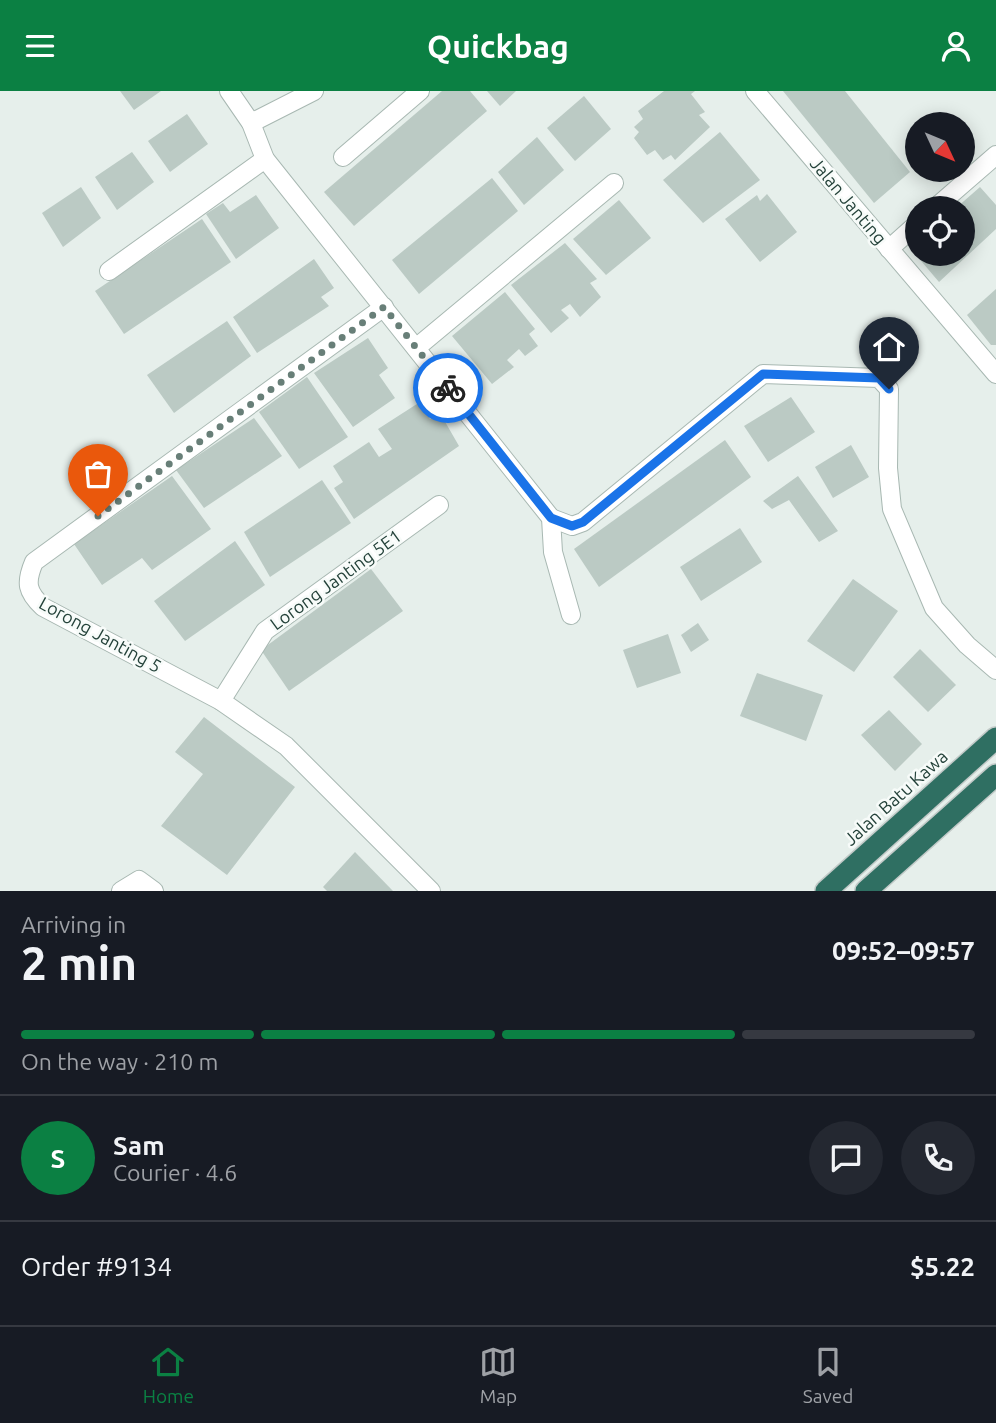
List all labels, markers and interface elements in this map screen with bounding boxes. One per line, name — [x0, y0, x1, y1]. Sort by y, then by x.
icon: menu — [21, 27, 59, 65]
icon: person — [937, 27, 975, 65]
text: Quickbag — [427, 28, 569, 64]
north arrow — [905, 112, 975, 182]
map controls — [905, 112, 975, 266]
street label: Jalan Janting — [807, 153, 891, 248]
button: locate — [905, 196, 975, 266]
pin — [859, 317, 919, 389]
icon: home — [870, 328, 908, 366]
courier — [413, 353, 483, 423]
icon: bike — [429, 369, 467, 407]
pin — [68, 444, 128, 516]
icon: bag — [79, 455, 117, 493]
street label: Lorong Janting 5E1 — [266, 525, 405, 633]
street label: Lorong Janting 5 — [36, 592, 165, 676]
street label: Jalan Batu Kawa — [840, 746, 951, 849]
text: Arriving in — [21, 912, 126, 937]
text: 09:52–09:57 — [832, 936, 975, 965]
text: 2 min — [21, 937, 137, 989]
text: On the way · 210 m — [21, 1049, 218, 1074]
button: chat — [809, 1121, 883, 1195]
button: phone — [901, 1121, 975, 1195]
text: Sam — [113, 1131, 165, 1160]
text: S — [51, 1144, 65, 1173]
text: Courier · 4.6 — [113, 1160, 237, 1185]
text: Order #9134 — [21, 1252, 172, 1281]
text: $5.22 — [910, 1252, 975, 1281]
tab: Home — [143, 1343, 194, 1407]
tab: Map — [479, 1343, 517, 1407]
tab: Saved — [803, 1343, 853, 1407]

